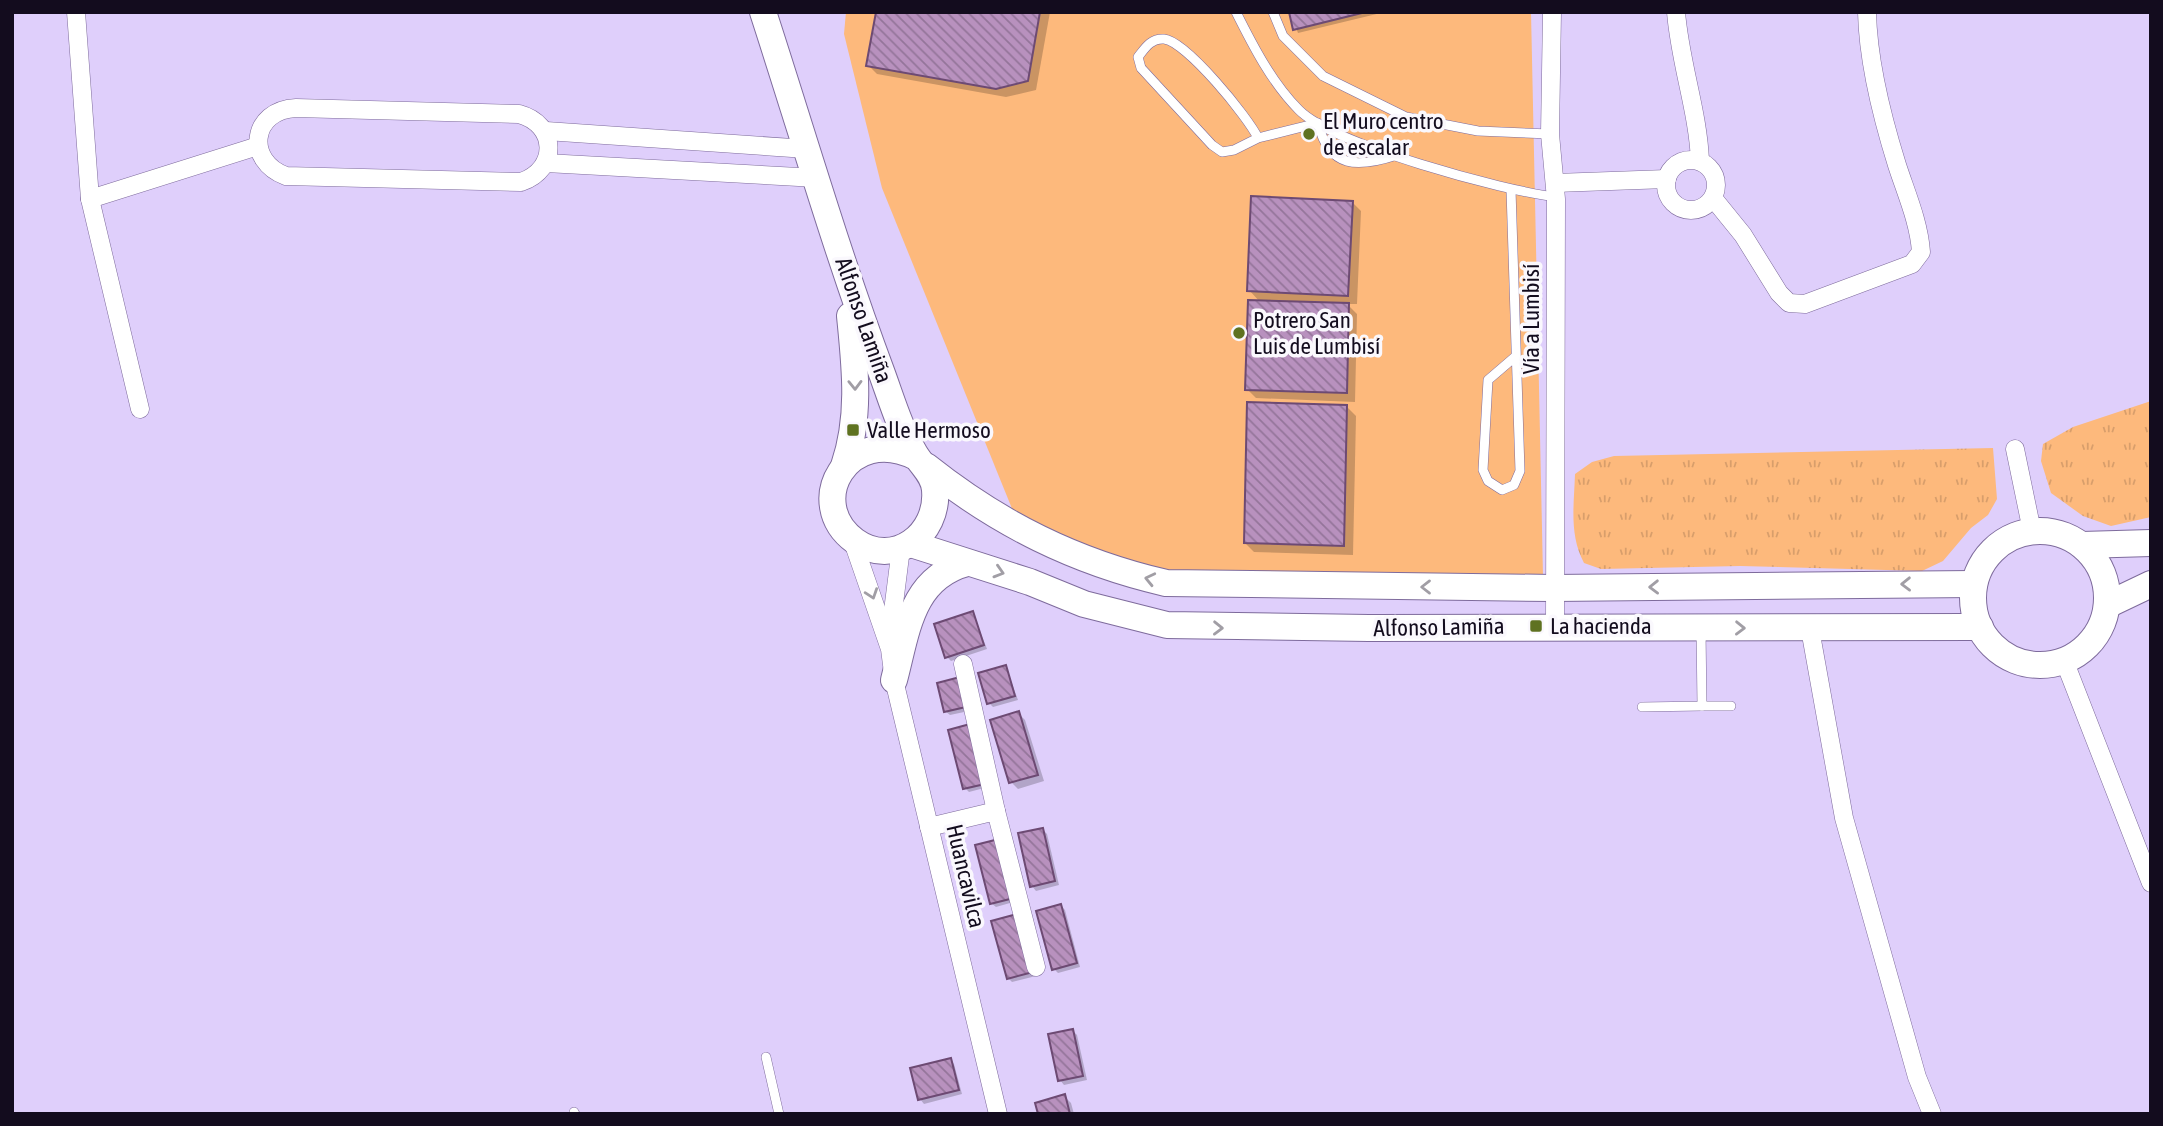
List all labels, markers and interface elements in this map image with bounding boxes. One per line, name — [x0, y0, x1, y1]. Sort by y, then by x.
place label: El Muro centro de escalar — [1323, 108, 1444, 160]
marker: El Muro centro de escalar — [1301, 126, 1317, 142]
street label: Alfonso Lamiña — [830, 254, 898, 386]
street label: Vía a Lumbisí — [1518, 264, 1544, 374]
place label: Potrero San Luis de Lumbisí — [1253, 307, 1380, 359]
marker: Potrero San Luis de Lumbisí — [1231, 325, 1247, 341]
one-way arrow — [847, 381, 863, 391]
place label: Valle Hermoso — [867, 417, 991, 443]
marker: Valle Hermoso — [845, 422, 861, 438]
one-way arrow — [993, 564, 1005, 578]
one-way arrow — [1145, 573, 1157, 588]
one-way arrow — [1900, 576, 1911, 592]
one-way arrow — [1421, 579, 1431, 595]
one-way arrow — [1648, 579, 1659, 595]
one-way arrow — [864, 587, 878, 599]
street label: Alfonso Lamiña — [1373, 613, 1505, 641]
place label: La hacienda — [1550, 613, 1652, 639]
marker: La hacienda — [1528, 618, 1544, 634]
one-way arrow — [1213, 620, 1224, 635]
one-way arrow — [1735, 620, 1745, 636]
street label: Huancavilca — [941, 822, 991, 930]

